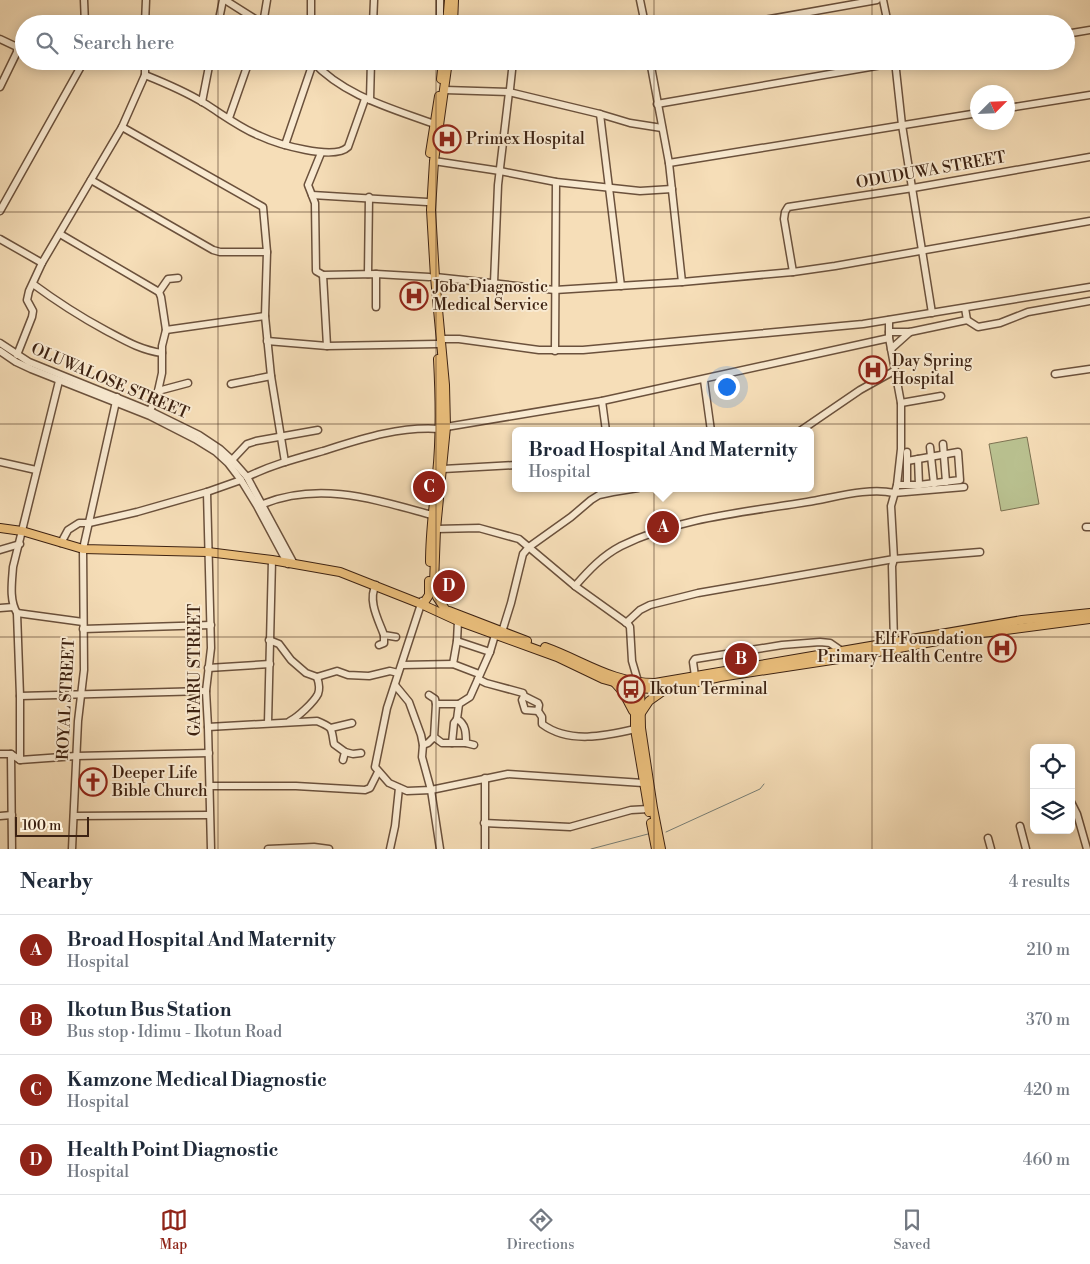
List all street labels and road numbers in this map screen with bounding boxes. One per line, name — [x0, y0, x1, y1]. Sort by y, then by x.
street label: ODUDUWA STREET — [854, 147, 1008, 193]
street label: OLUWALOSE STREET — [28, 339, 192, 423]
street label: GAFARU STREET — [185, 604, 205, 736]
street label: ROYAL STREET — [53, 637, 79, 761]

